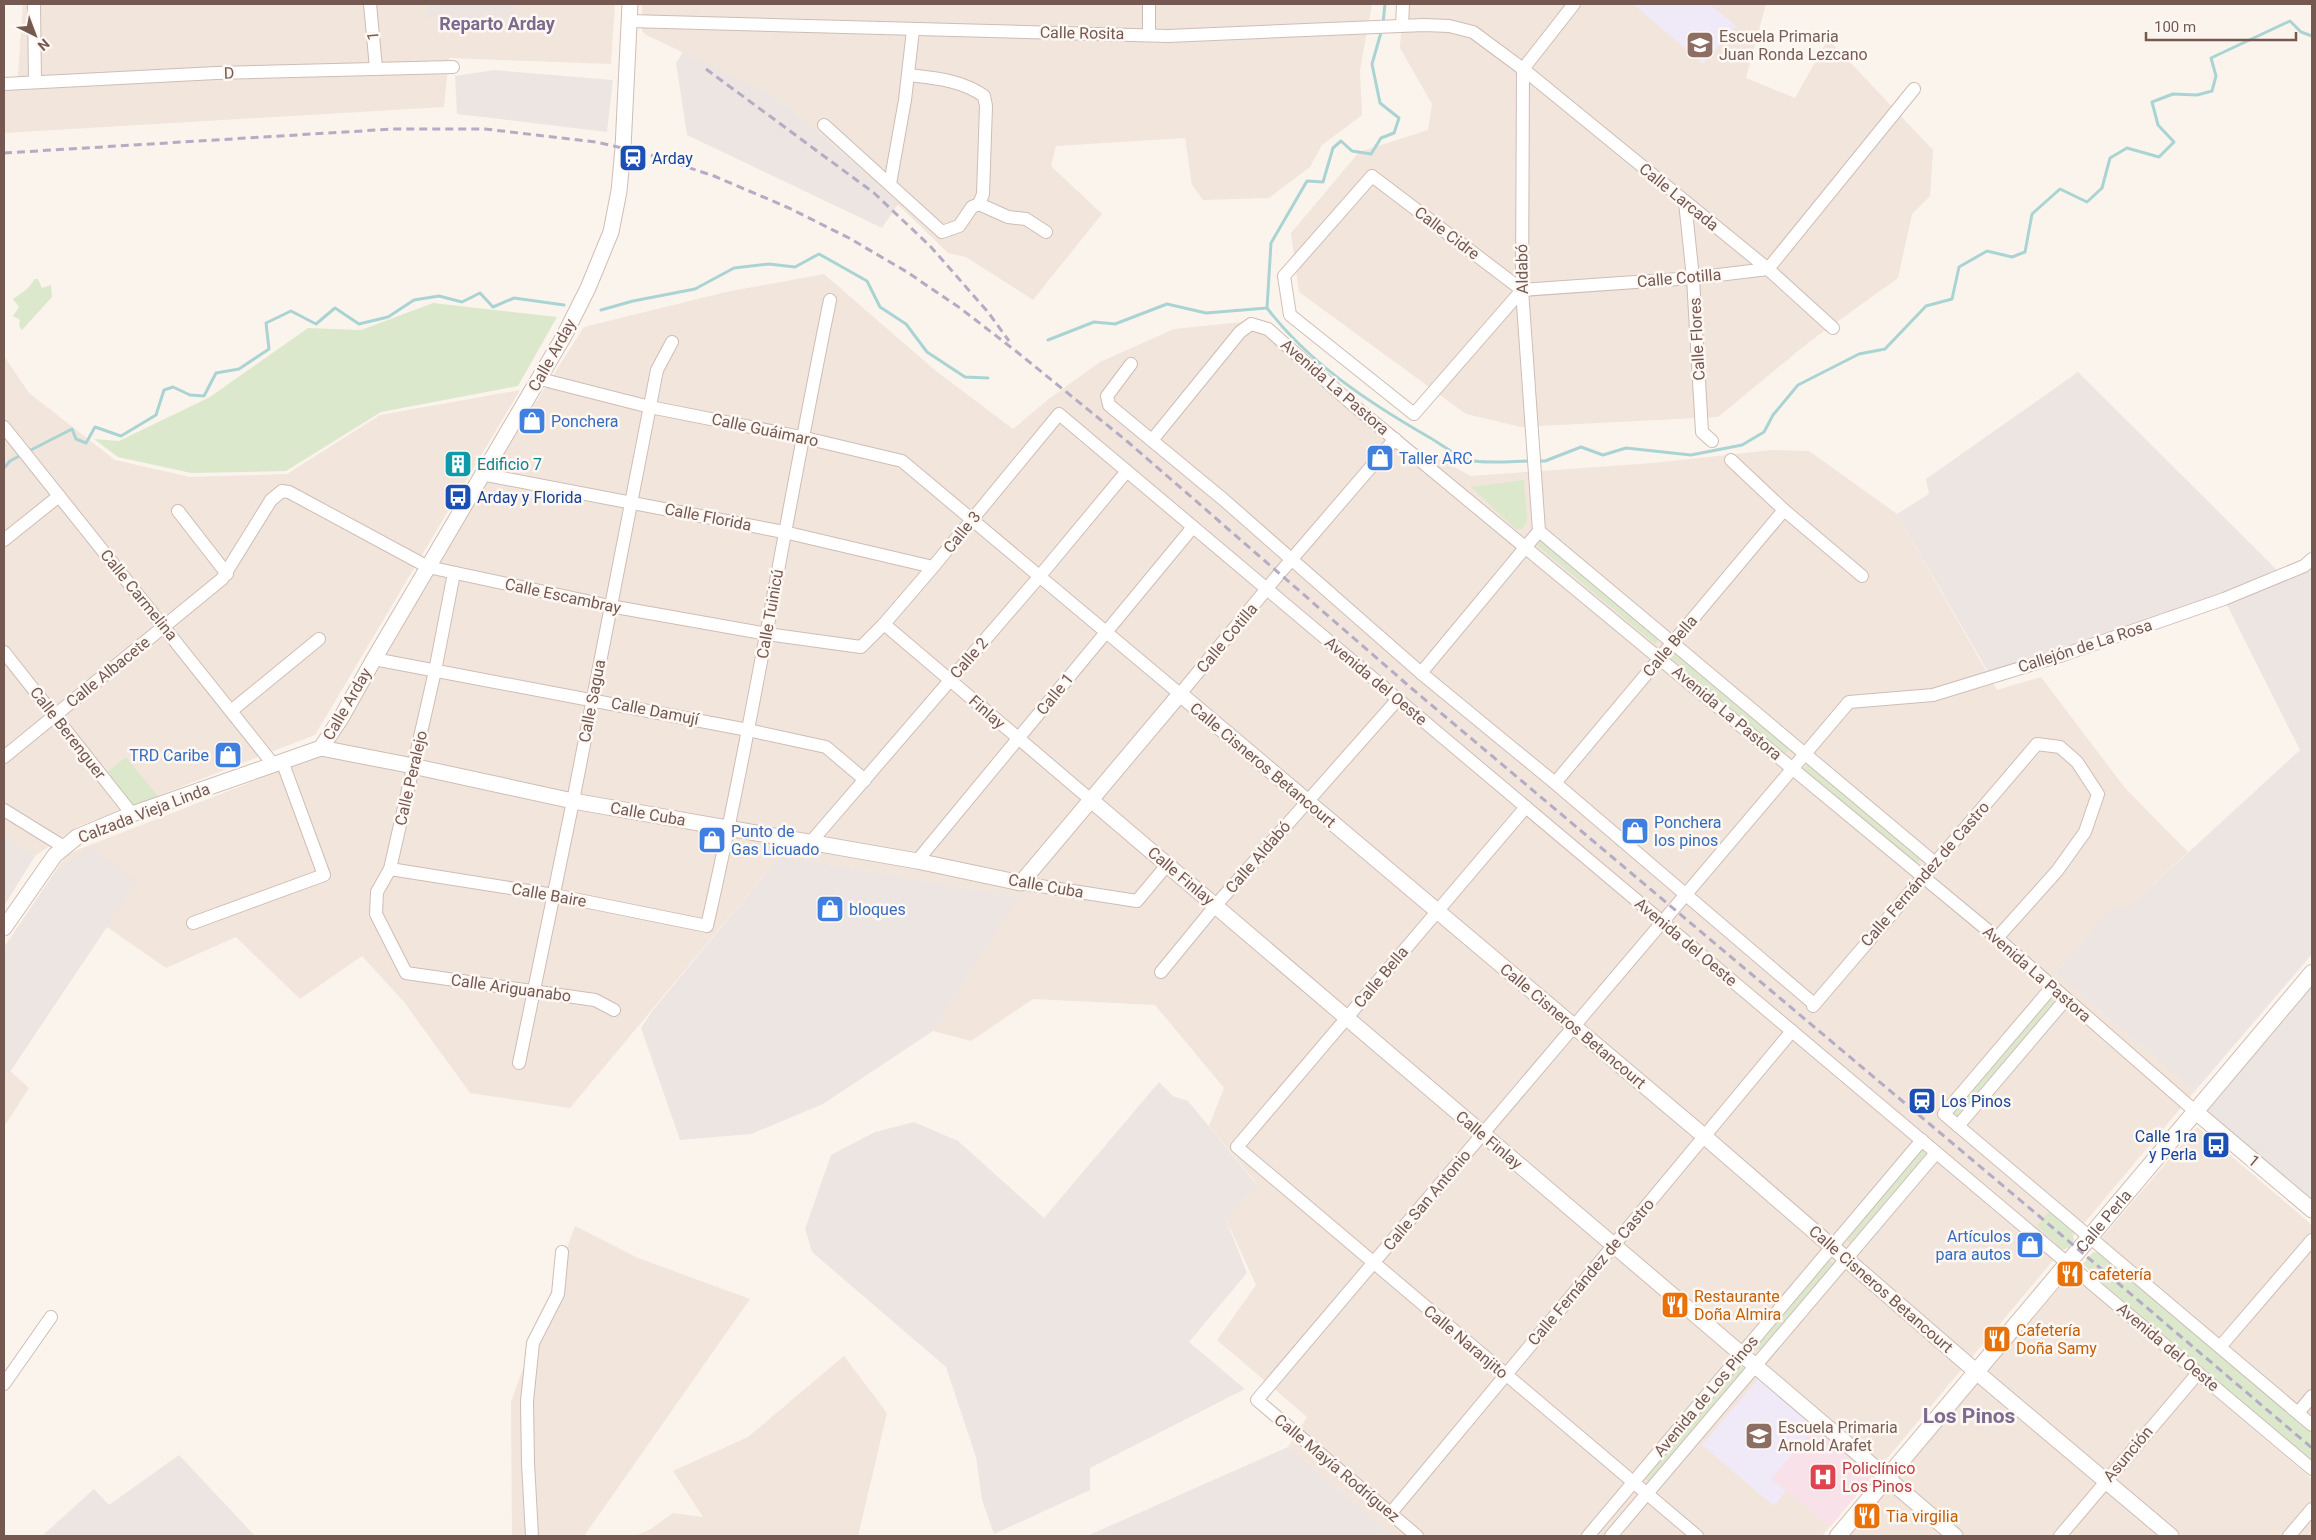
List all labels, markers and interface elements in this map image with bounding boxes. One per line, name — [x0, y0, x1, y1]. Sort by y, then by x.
north arrow — [10, 10, 60, 60]
scale bar — [2146, 10, 2296, 42]
district label: Reparto Arday — [439, 13, 556, 34]
text: 100 m — [2154, 18, 2196, 36]
street label: Calle Rosita — [1040, 23, 1124, 43]
place label: Escuela Primaria Juan Ronda Lezcano — [1719, 27, 1868, 64]
school or university icon: Escuela Primaria Juan Ronda Lezcano — [1685, 30, 1715, 60]
street label: 1 — [363, 31, 383, 41]
text: N — [35, 35, 53, 54]
street label: D — [223, 63, 235, 83]
station icon: Arday — [618, 143, 648, 173]
place label: Arday — [652, 149, 693, 168]
street label: Calle Larcada — [1635, 159, 1723, 235]
street label: Calle Cidre — [1411, 202, 1483, 264]
street label: Aldabó — [1512, 244, 1532, 294]
street label: Calle Cotilla — [1636, 265, 1722, 291]
street label: Calle Flores — [1685, 297, 1709, 381]
street label: Calle Arday — [524, 315, 580, 395]
street label: Avenida La Pastora — [1277, 335, 1393, 439]
shop icon: Ponchera — [517, 406, 547, 436]
street label: Calle Guáimaro — [710, 409, 820, 451]
place label: Ponchera — [551, 412, 618, 431]
shop icon: Taller ARC — [1365, 443, 1395, 473]
building icon: Edificio 7 — [443, 449, 473, 479]
place label: Taller ARC — [1399, 449, 1473, 468]
place label: Edificio 7 — [477, 455, 542, 474]
bus stop icon: Arday y Florida — [443, 482, 473, 512]
place label: Arday y Florida — [477, 488, 582, 507]
street label: Calle Florida — [663, 499, 753, 535]
street label: Calle 3 — [939, 507, 985, 557]
street label: Calle Carmelina — [96, 546, 182, 644]
street label: Calle Tuinicú — [753, 568, 787, 660]
street label: Calle Escambray — [503, 574, 623, 618]
street label: Calle Cotilla — [1193, 600, 1261, 676]
street label: Calle Bella — [1639, 611, 1701, 681]
street label: Callejón de La Rosa — [2016, 615, 2154, 677]
street label: Calle Albacete — [62, 633, 154, 711]
street label: Avenida del Oeste — [1321, 633, 1431, 729]
street label: Calle 2 — [946, 634, 992, 682]
street label: Calle Sagua — [575, 658, 609, 744]
street label: Avenida La Pastora — [1668, 662, 1786, 764]
street label: Calle Arday — [319, 664, 376, 743]
street label: Calle 1 — [1032, 669, 1078, 719]
street label: Calle Berenguer — [26, 683, 110, 783]
street label: Finlay — [965, 691, 1009, 733]
street label: Calle Damují — [609, 693, 702, 729]
street label: Calle Cisneros Betancourt — [1186, 698, 1340, 832]
street label: Calle Peralejo — [391, 729, 431, 827]
shop icon: TRD Caribe — [213, 740, 243, 770]
place label: TRD Caribe — [129, 746, 209, 765]
street label: Calzada Vieja Linda — [75, 779, 213, 847]
street label: Calle Cuba — [609, 798, 687, 830]
street label: Calle Fernández de Castro — [1857, 798, 1993, 950]
place label: Ponchera los pinos — [1654, 813, 1721, 850]
shop icon: Ponchera los pinos — [1620, 816, 1650, 846]
street label: Calle Aldabó — [1221, 817, 1295, 897]
place label: Punto de Gas Licuado — [731, 822, 819, 859]
shop icon: Punto de Gas Licuado — [697, 825, 727, 855]
street label: Calle Finlay — [1144, 843, 1218, 910]
street label: Calle Cuba — [1007, 870, 1085, 902]
street label: Calle Baire — [510, 879, 588, 911]
shop icon: bloques — [815, 894, 845, 924]
street label: Avenida del Oeste — [1631, 894, 1741, 990]
place label: bloques — [849, 900, 906, 919]
street label: Avenida La Pastora — [1979, 922, 2095, 1026]
street label: Calle Bella — [1350, 942, 1412, 1012]
street label: Calle Cisneros Betancourt — [1496, 959, 1650, 1093]
street label: Calle Ariguanabo — [450, 970, 572, 1006]
station icon: Los Pinos — [1907, 1086, 1937, 1116]
place label: Los Pinos — [1941, 1092, 2011, 1111]
street label: Calle Finlay — [1452, 1107, 1526, 1174]
place label: Calle 1ra y Perla — [2135, 1127, 2197, 1164]
bus stop icon: Calle 1ra y Perla — [2201, 1130, 2231, 1160]
street label: Calle San Antonio — [1379, 1146, 1475, 1254]
street label: 1 — [2244, 1151, 2264, 1171]
street label: Calle Perla — [2072, 1186, 2135, 1256]
street label: Calle Fernández de Castro — [1524, 1195, 1658, 1349]
street label: Calle Cisneros Betancourt — [1805, 1221, 1957, 1357]
place label: Artículos para autos — [1936, 1227, 2011, 1264]
shop icon: Artículos para autos — [2015, 1230, 2045, 1260]
restaurant icon: cafetería — [2055, 1259, 2085, 1289]
place label: cafetería — [2089, 1265, 2152, 1284]
place label: Restaurante Doña Almira — [1694, 1287, 1781, 1324]
restaurant icon: Restaurante Doña Almira — [1660, 1290, 1690, 1320]
street label: Avenida del Oeste — [2113, 1299, 2223, 1395]
street label: Calle Naranjito — [1420, 1301, 1512, 1383]
place label: Cafetería Doña Samy — [2016, 1321, 2097, 1358]
restaurant icon: Cafetería Doña Samy — [1982, 1324, 2012, 1354]
street label: Avenida de Los Pinos — [1650, 1332, 1762, 1460]
district label: Los Pinos — [1923, 1404, 2016, 1428]
street label: Calle Mayía Rodríguez — [1270, 1410, 1404, 1526]
place label: Escuela Primaria Arnold Arafet — [1778, 1418, 1898, 1455]
school or university icon: Escuela Primaria Arnold Arafet — [1744, 1421, 1774, 1451]
street label: Asunción — [2099, 1422, 2157, 1486]
place label: Policlínico Los Pinos — [1842, 1459, 1915, 1496]
hospital icon: Policlínico Los Pinos — [1808, 1462, 1838, 1492]
restaurant icon: Tia virgilia — [1852, 1501, 1882, 1531]
place label: Tia virgilia — [1886, 1507, 1958, 1526]

